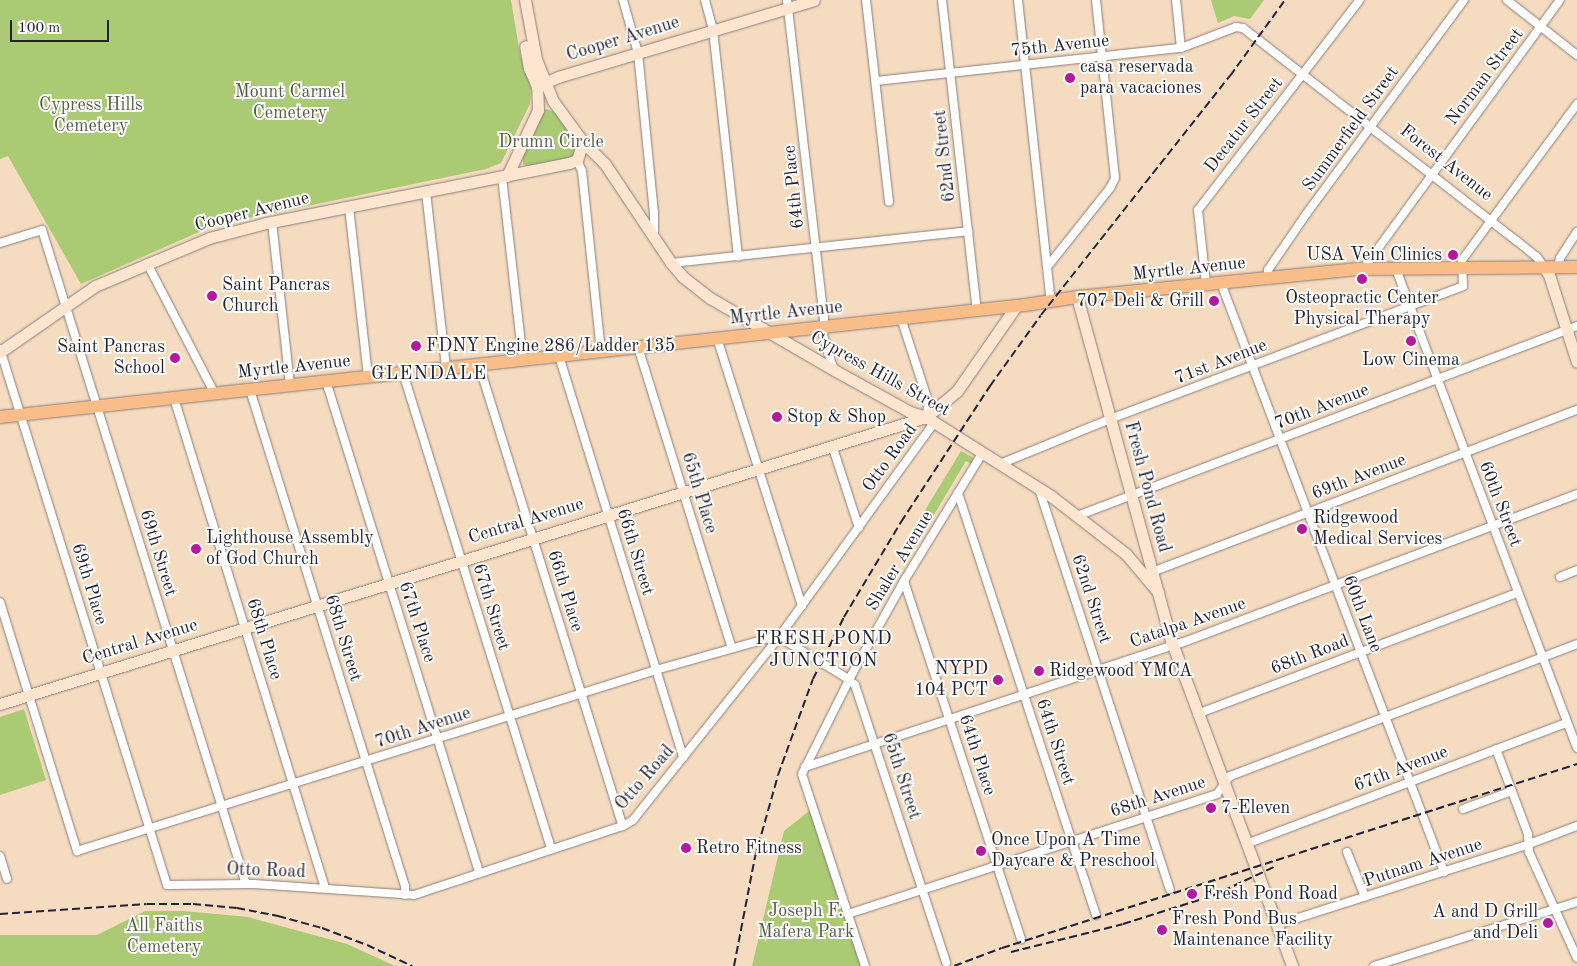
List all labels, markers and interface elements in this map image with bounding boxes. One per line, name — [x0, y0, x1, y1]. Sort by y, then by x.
scale bar — [12, 10, 111, 42]
street label: Cooper Avenue — [564, 12, 682, 66]
text: 100 m — [18, 21, 60, 36]
street label: Norman Street — [1442, 24, 1528, 130]
street label: 75th Avenue — [1010, 30, 1110, 62]
place label: casa reservada para vacaciones — [1080, 57, 1202, 100]
street label: Summerfield Street — [1298, 62, 1404, 196]
marker: casa reservada para vacaciones — [1064, 72, 1076, 84]
street label: Decatur Street — [1200, 73, 1288, 177]
park label: Mount Carmel Cemetery — [235, 82, 345, 125]
park label: Cypress Hills Cemetery — [39, 95, 143, 138]
street label: 62nd Street — [929, 109, 961, 203]
street label: Forest Avenue — [1395, 120, 1497, 206]
park label: Drumn Circle — [498, 131, 604, 153]
street label: 64th Place — [779, 144, 809, 230]
street label: Cooper Avenue — [193, 187, 311, 237]
place label: USA Vein Clinics — [1306, 244, 1442, 266]
marker: USA Vein Clinics — [1446, 248, 1460, 262]
street label: Myrtle Avenue — [1131, 252, 1247, 286]
marker: Osteopractic Center Physical Therapy — [1355, 272, 1369, 286]
place label: Saint Pancras Church — [222, 275, 330, 318]
place label: Osteopractic Center Physical Therapy — [1285, 288, 1439, 330]
marker: Saint Pancras Church — [206, 290, 218, 302]
place label: 707 Deli & Grill — [1076, 290, 1204, 312]
marker: 707 Deli & Grill — [1208, 295, 1220, 307]
street label: Myrtle Avenue — [728, 296, 844, 330]
street label: Cypress Hills Street — [806, 327, 954, 421]
place label: FDNY Engine 286/Ladder 135 — [426, 335, 675, 357]
street label: 71st Avenue — [1172, 335, 1270, 389]
marker: Low Cinema — [1405, 335, 1417, 347]
place label: Saint Pancras School — [57, 337, 165, 379]
marker: FDNY Engine 286/Ladder 135 — [410, 340, 422, 352]
place label: Low Cinema — [1362, 349, 1460, 371]
street label: Myrtle Avenue — [236, 350, 352, 384]
marker: Saint Pancras School — [169, 352, 181, 364]
district label: GLENDALE — [370, 364, 488, 386]
street label: 70th Avenue — [1272, 379, 1372, 435]
place label: Stop & Shop — [787, 406, 886, 428]
marker: Stop & Shop — [771, 411, 783, 423]
street label: Fresh Pond Road — [1119, 419, 1175, 555]
street label: Otto Road — [858, 420, 922, 496]
street label: 69th Avenue — [1309, 449, 1409, 505]
street label: 65th Place — [676, 450, 722, 536]
street label: 60th Street — [1474, 458, 1526, 550]
street label: Central Avenue — [466, 493, 586, 549]
street label: 66th Street — [612, 506, 658, 598]
street label: 69th Street — [135, 507, 181, 599]
street label: Shaler Avenue — [862, 507, 938, 615]
place label: Ridgewood Medical Services — [1313, 508, 1442, 550]
marker: Ridgewood Medical Services — [1295, 522, 1309, 536]
place label: Lighthouse Assembly of God Church — [206, 528, 374, 570]
street label: 69th Place — [66, 541, 112, 627]
marker: Lighthouse Assembly of God Church — [190, 543, 202, 555]
street label: 66th Place — [542, 548, 588, 634]
street label: 62nd Street — [1066, 552, 1116, 646]
street label: 67th Street — [468, 561, 514, 653]
street label: 60th Lane — [1337, 572, 1387, 656]
street label: 67th Place — [394, 579, 440, 665]
street label: 68th Street — [320, 592, 366, 684]
street label: Catalpa Avenue — [1127, 593, 1249, 653]
street label: 68th Place — [241, 596, 287, 682]
street label: Central Avenue — [80, 614, 200, 670]
district label: FRESH POND JUNCTION — [754, 629, 894, 673]
street label: 68th Road — [1268, 630, 1352, 680]
place label: NYPD 104 PCT — [914, 659, 988, 702]
place label: Ridgewood YMCA — [1049, 660, 1193, 682]
marker: Ridgewood YMCA — [1033, 665, 1045, 677]
marker: NYPD 104 PCT — [992, 674, 1004, 686]
street label: 64th Street — [1031, 696, 1079, 788]
street label: 70th Avenue — [372, 702, 474, 754]
street label: 64th Place — [954, 712, 1000, 798]
street label: 65th Street — [877, 730, 925, 822]
street label: Otto Road — [611, 741, 679, 815]
street label: 67th Avenue — [1351, 741, 1451, 797]
street label: 68th Avenue — [1107, 771, 1209, 823]
place label: 7-Eleven — [1221, 797, 1290, 819]
marker: 7-Eleven — [1205, 802, 1217, 814]
place label: Once Upon A Time Daycare & Preschool — [991, 830, 1155, 872]
street label: Putnam Avenue — [1361, 834, 1485, 892]
place label: Retro Fitness — [696, 837, 802, 859]
marker: Retro Fitness — [680, 842, 692, 854]
marker: Once Upon A Time Daycare & Preschool — [975, 845, 987, 857]
street label: Otto Road — [226, 859, 306, 883]
place label: Fresh Pond Road — [1203, 883, 1338, 905]
marker: Fresh Pond Road — [1185, 887, 1199, 901]
park label: Joseph F. Mafera Park — [758, 901, 854, 944]
place label: A and D Grill and Deli — [1432, 902, 1538, 944]
place label: Fresh Pond Bus Maintenance Facility — [1172, 909, 1333, 952]
park label: All Faiths Cemetery — [125, 916, 203, 959]
marker: A and D Grill and Deli — [1542, 917, 1554, 929]
marker: Fresh Pond Bus Maintenance Facility — [1156, 924, 1168, 936]

